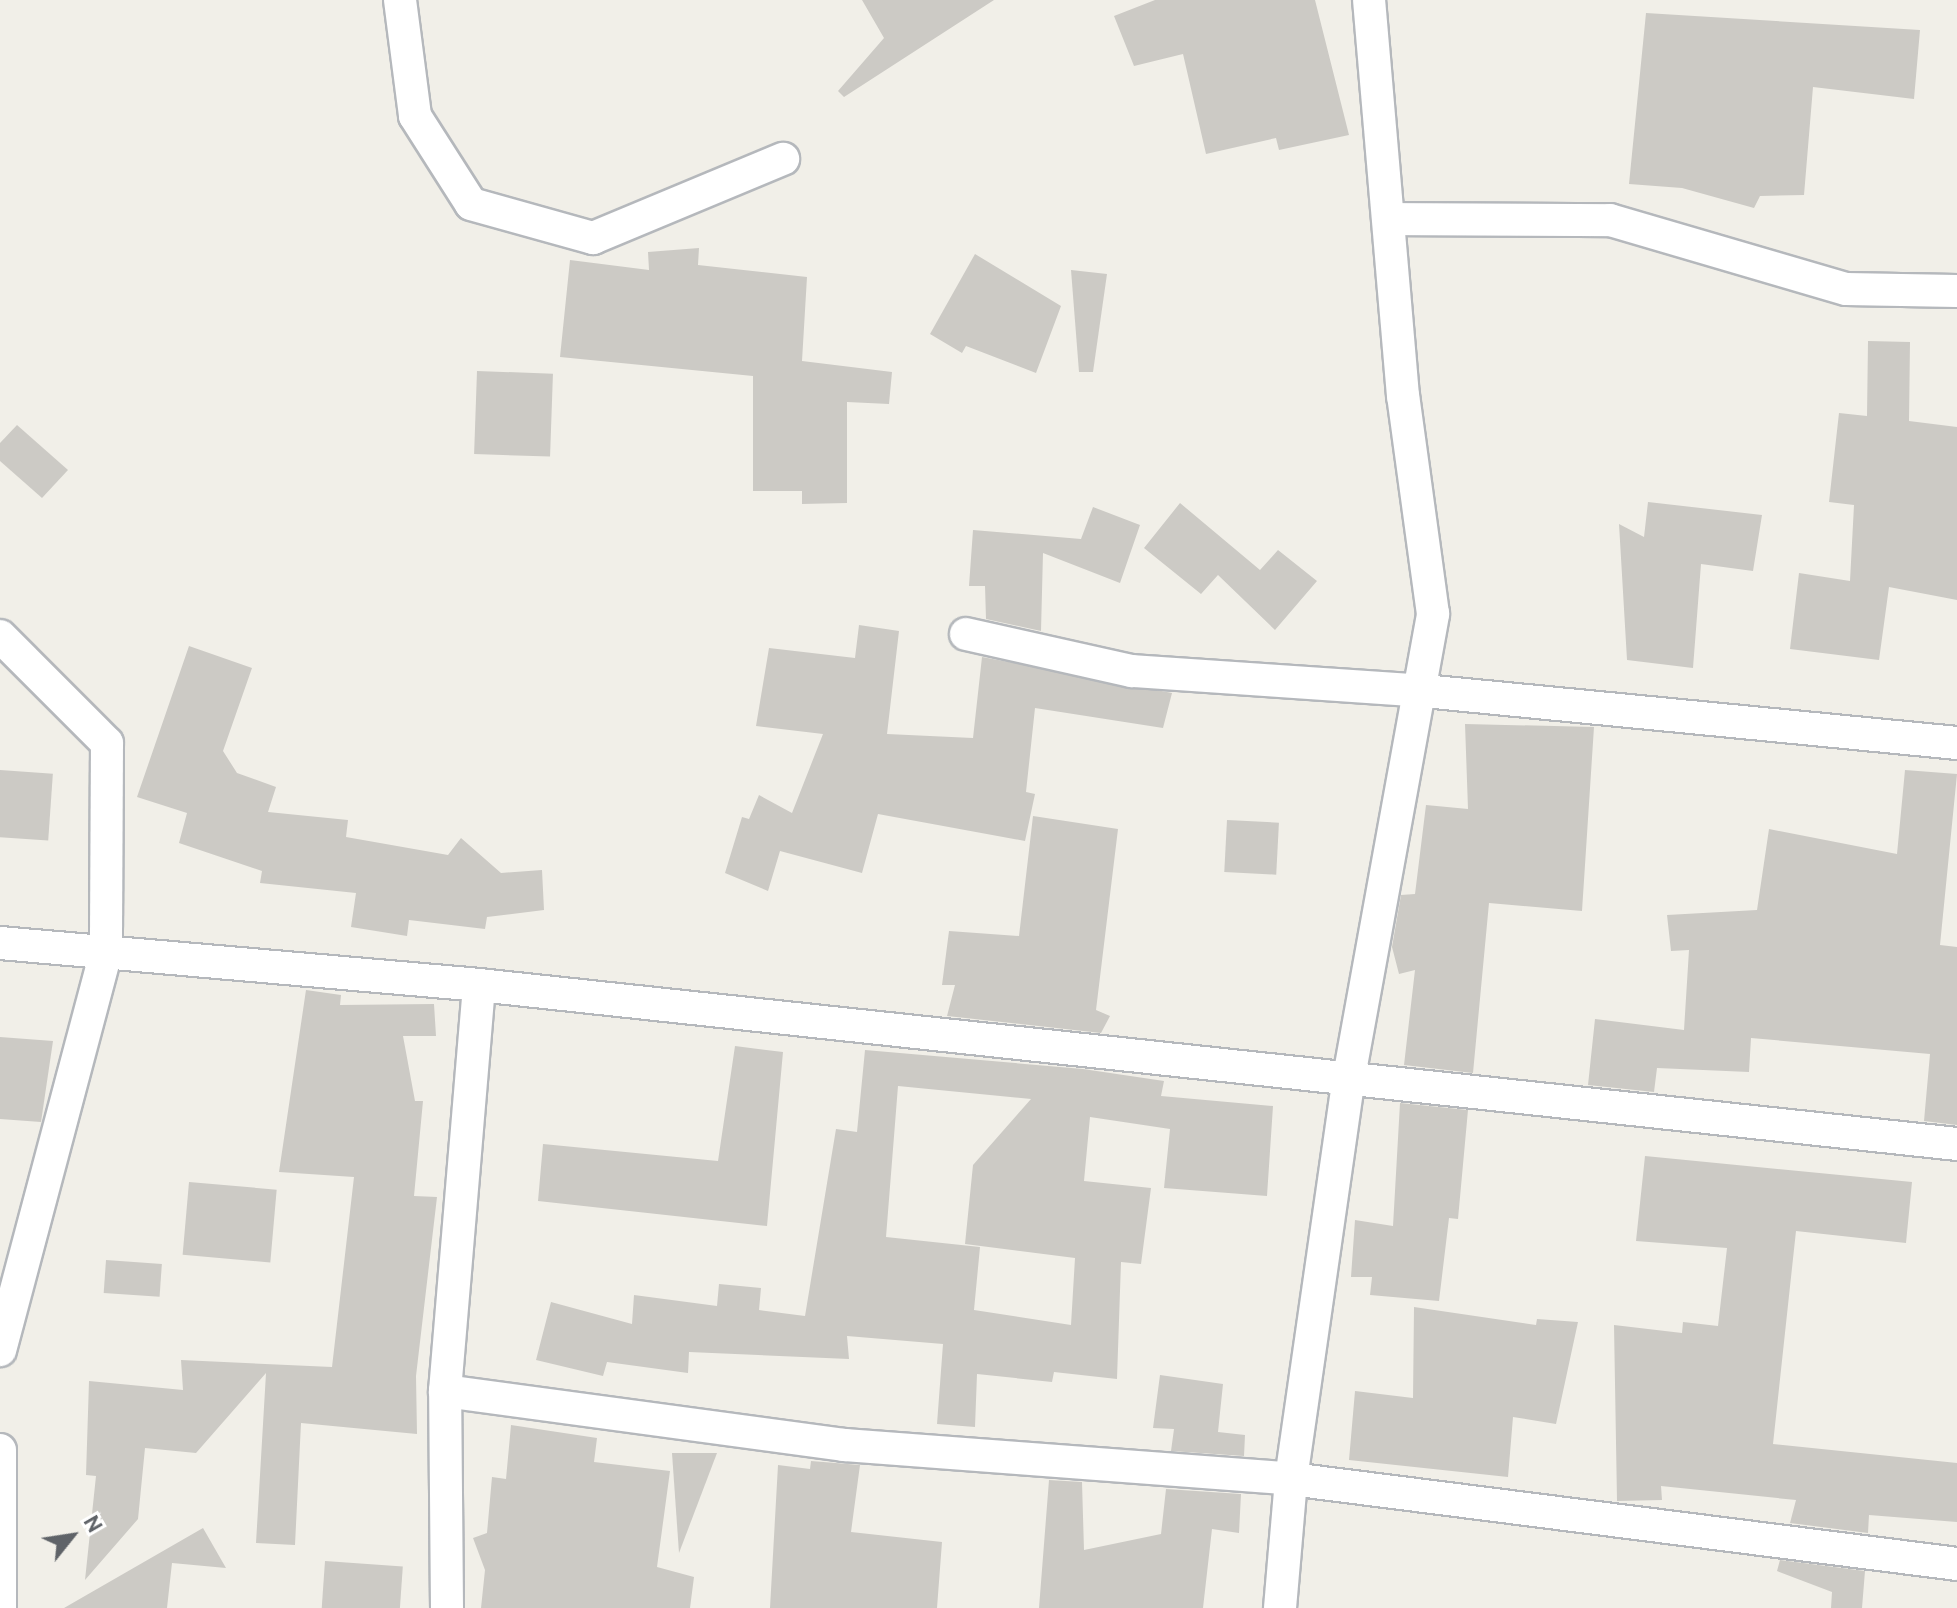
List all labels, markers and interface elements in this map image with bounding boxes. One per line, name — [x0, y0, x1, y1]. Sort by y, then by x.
north arrow — [32, 1496, 112, 1576]
text: N — [78, 1510, 109, 1537]

